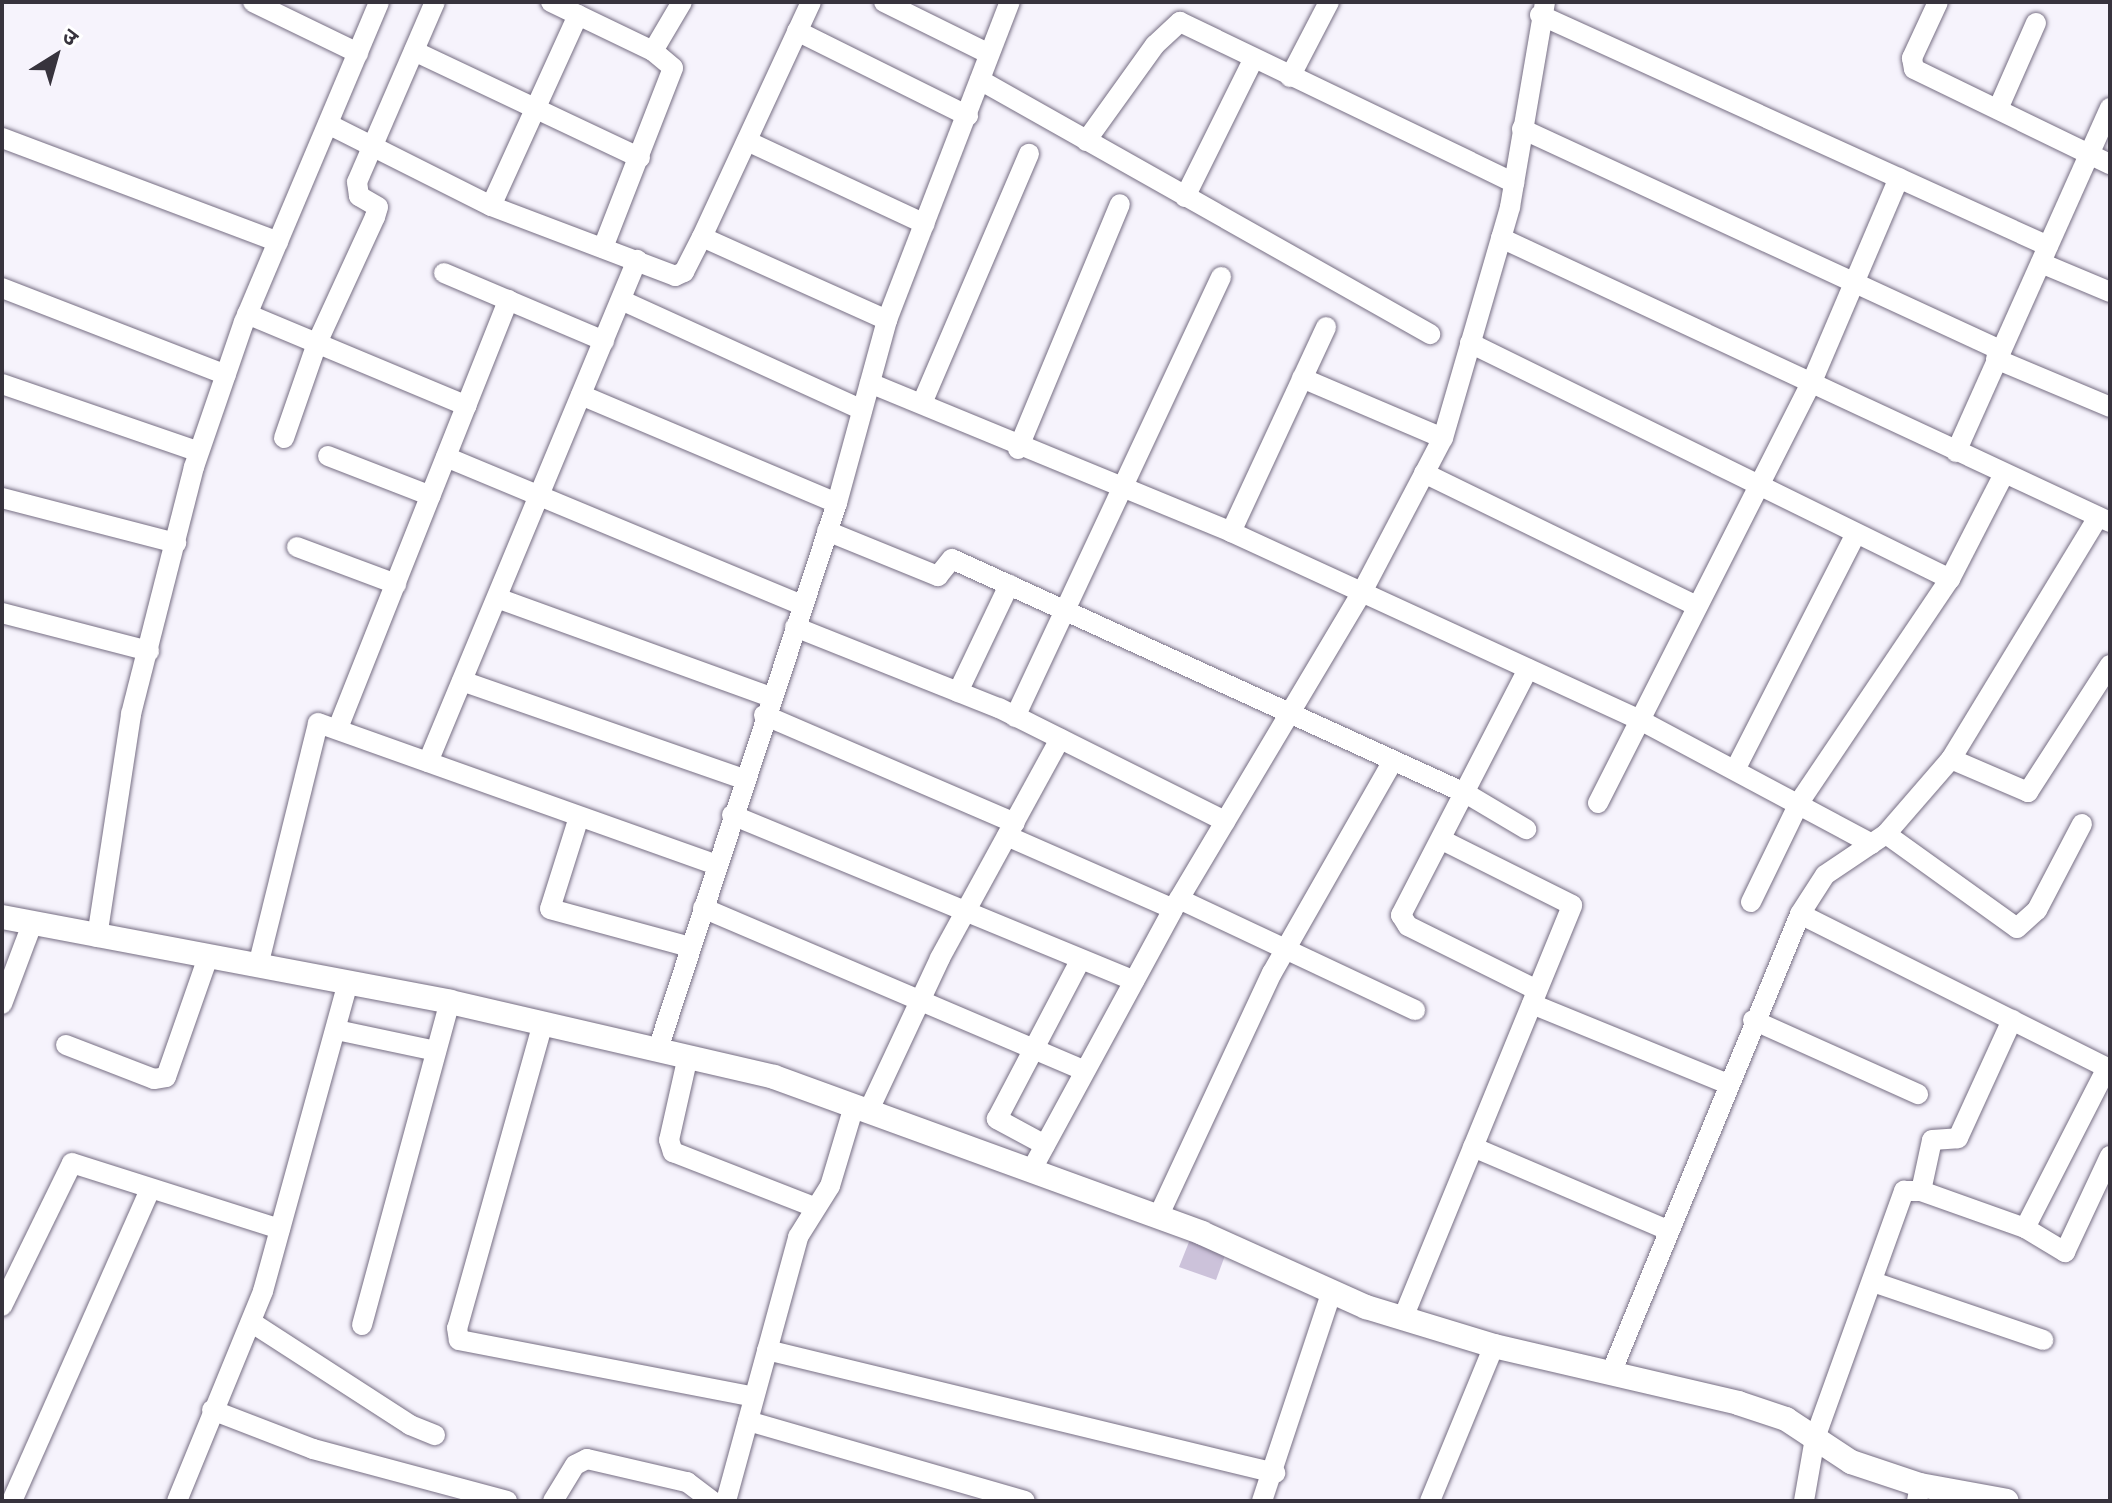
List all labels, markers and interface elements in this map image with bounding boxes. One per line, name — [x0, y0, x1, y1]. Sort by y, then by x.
north arrow — [16, 16, 96, 96]
text: उ — [57, 23, 83, 51]

